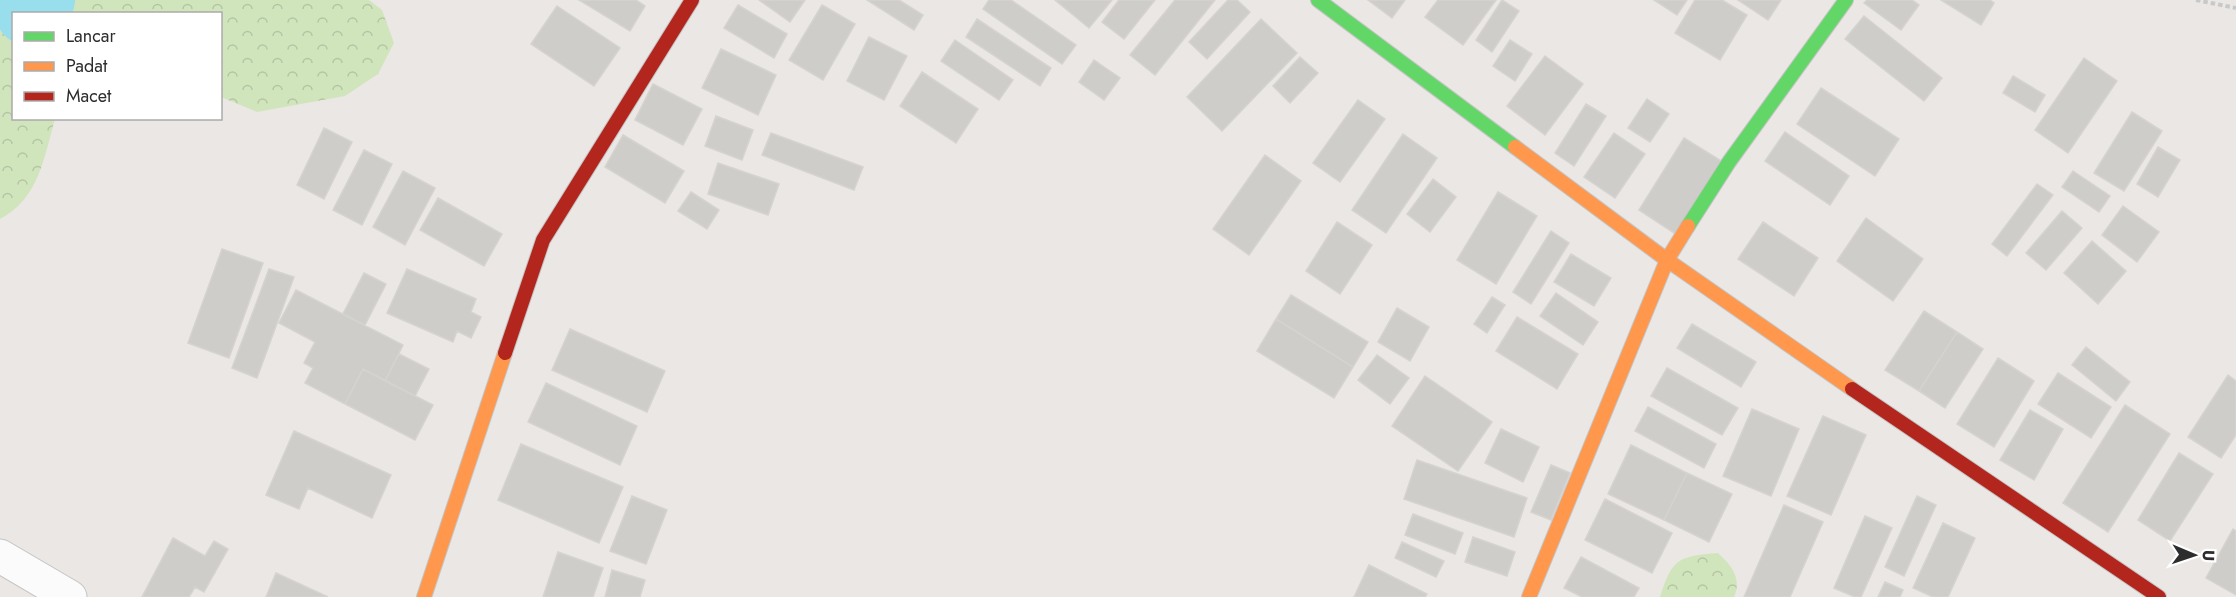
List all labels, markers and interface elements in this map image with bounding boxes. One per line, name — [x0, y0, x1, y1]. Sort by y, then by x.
legend — [12, 12, 222, 120]
text: Lancar — [66, 23, 116, 49]
text: Padat — [66, 53, 108, 79]
text: Macet — [66, 83, 112, 109]
north arrow — [2164, 525, 2224, 585]
text: U — [2197, 549, 2220, 562]

